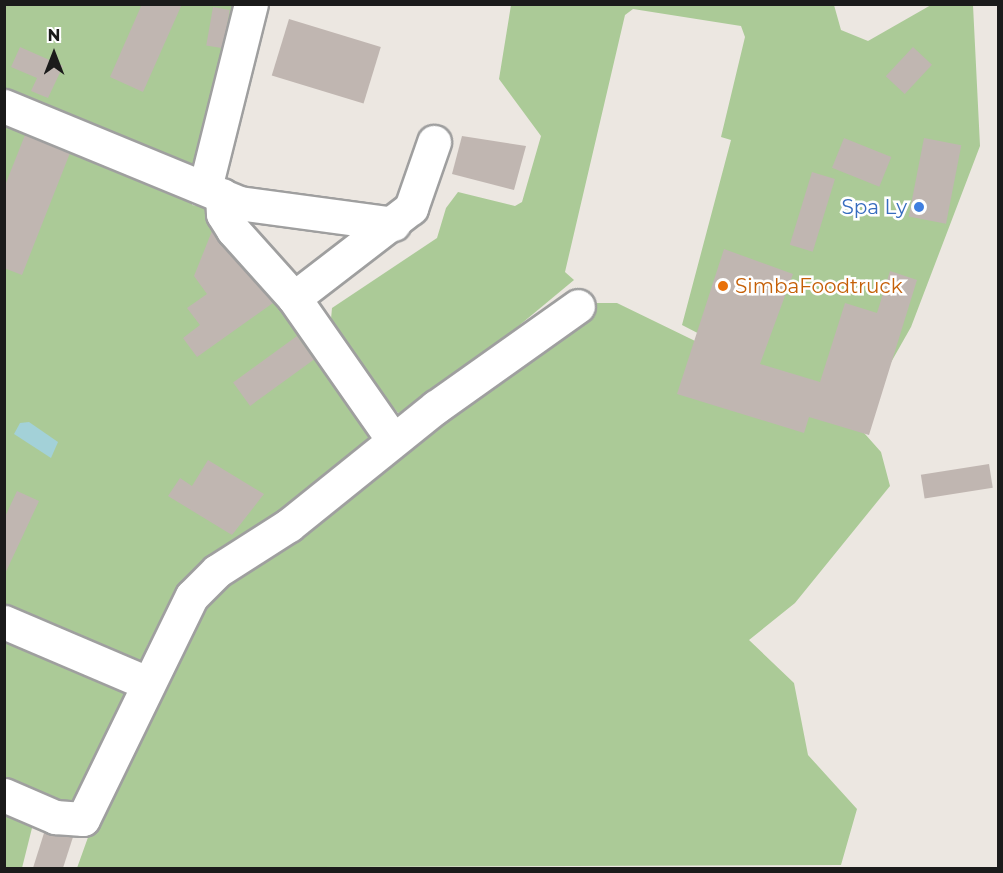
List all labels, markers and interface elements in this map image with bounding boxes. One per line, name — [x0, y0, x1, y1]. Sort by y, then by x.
north arrow — [24, 24, 84, 84]
text: N — [48, 26, 60, 45]
place label: Spa Ly — [842, 195, 907, 219]
marker: Spa Ly — [912, 200, 926, 214]
place label: SimbaFoodtruck — [735, 274, 903, 298]
marker: SimbaFoodtruck — [716, 279, 730, 293]

